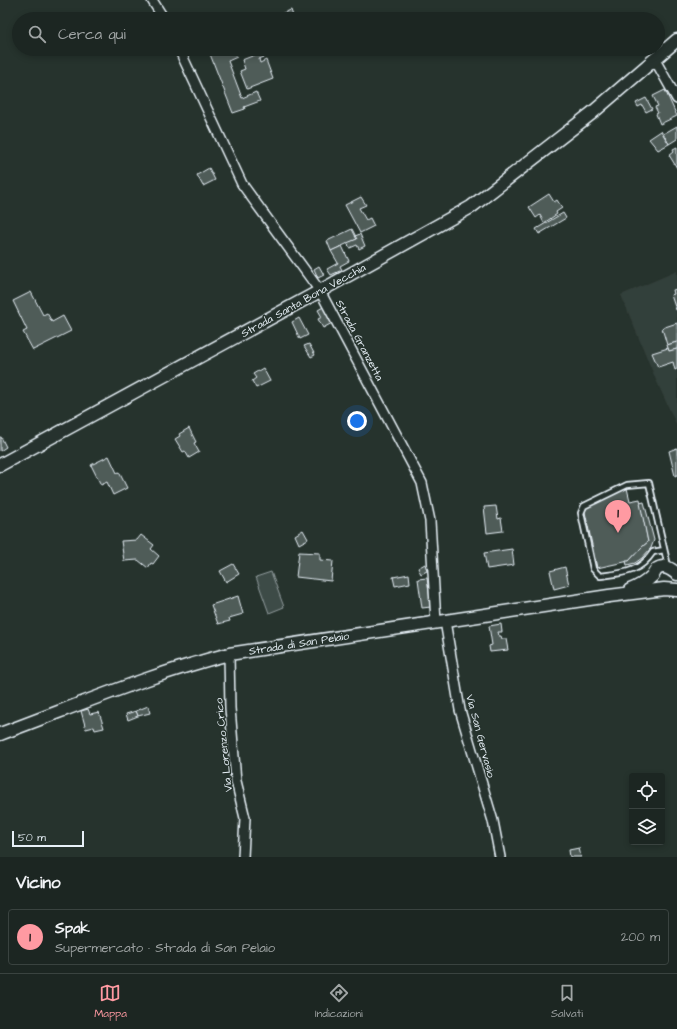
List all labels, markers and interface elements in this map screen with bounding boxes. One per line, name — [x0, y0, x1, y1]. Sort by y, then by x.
search box — [12, 12, 665, 56]
icon: search — [26, 23, 48, 45]
text: Cerca qui — [58, 24, 126, 45]
street label: Strada Santa Bona Vecchia — [238, 260, 369, 341]
street label: Strada Granzetta — [332, 297, 387, 384]
your location — [347, 411, 367, 431]
pin: 1 — [605, 500, 631, 533]
street label: Strada di San Pelaio — [248, 628, 351, 659]
street label: Via San Gervasio — [462, 693, 499, 780]
street label: Via Lorenzo Crico — [211, 696, 236, 793]
map controls — [629, 773, 665, 845]
button: locate — [629, 773, 665, 809]
button: layers — [629, 809, 665, 845]
scale bar — [12, 829, 84, 848]
text: 50 m — [18, 830, 46, 845]
text: Vicino — [16, 871, 61, 895]
text: Spak — [55, 918, 90, 939]
text: 1 — [29, 928, 31, 946]
text: 200 m — [621, 928, 660, 946]
text: Supermercato · Strada di San Pelaio — [55, 939, 275, 957]
tab: Mappa — [94, 982, 127, 1021]
tab: Indicazioni — [315, 982, 363, 1021]
tab: Salvati — [551, 982, 583, 1021]

